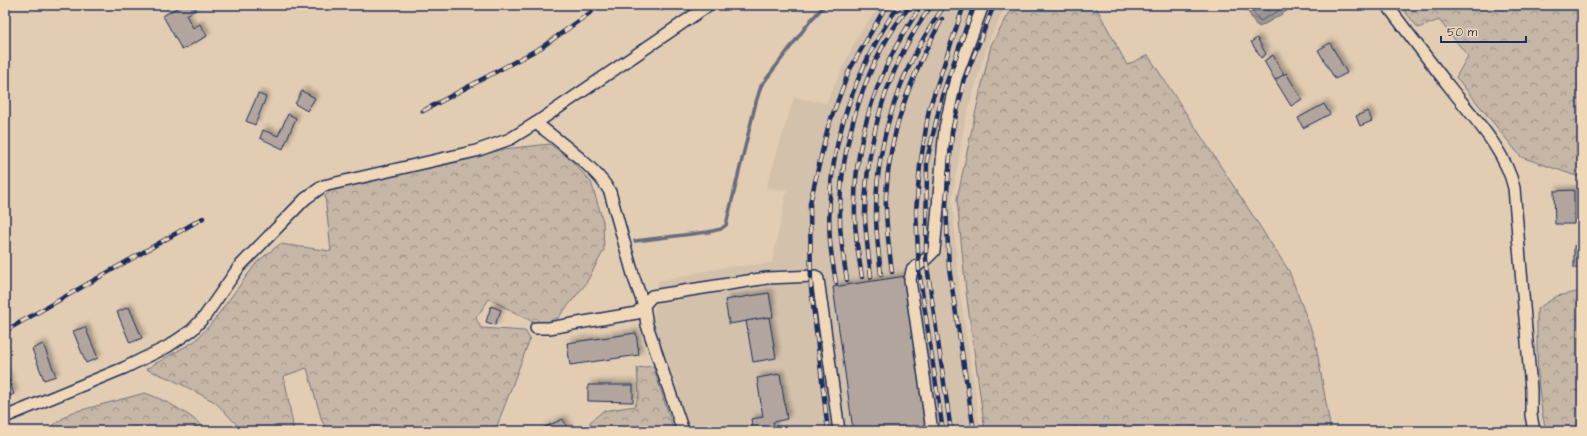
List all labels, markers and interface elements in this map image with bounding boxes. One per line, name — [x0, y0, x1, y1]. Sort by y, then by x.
scale bar — [1441, 18, 1526, 44]
text: 50 m — [1447, 24, 1478, 41]

